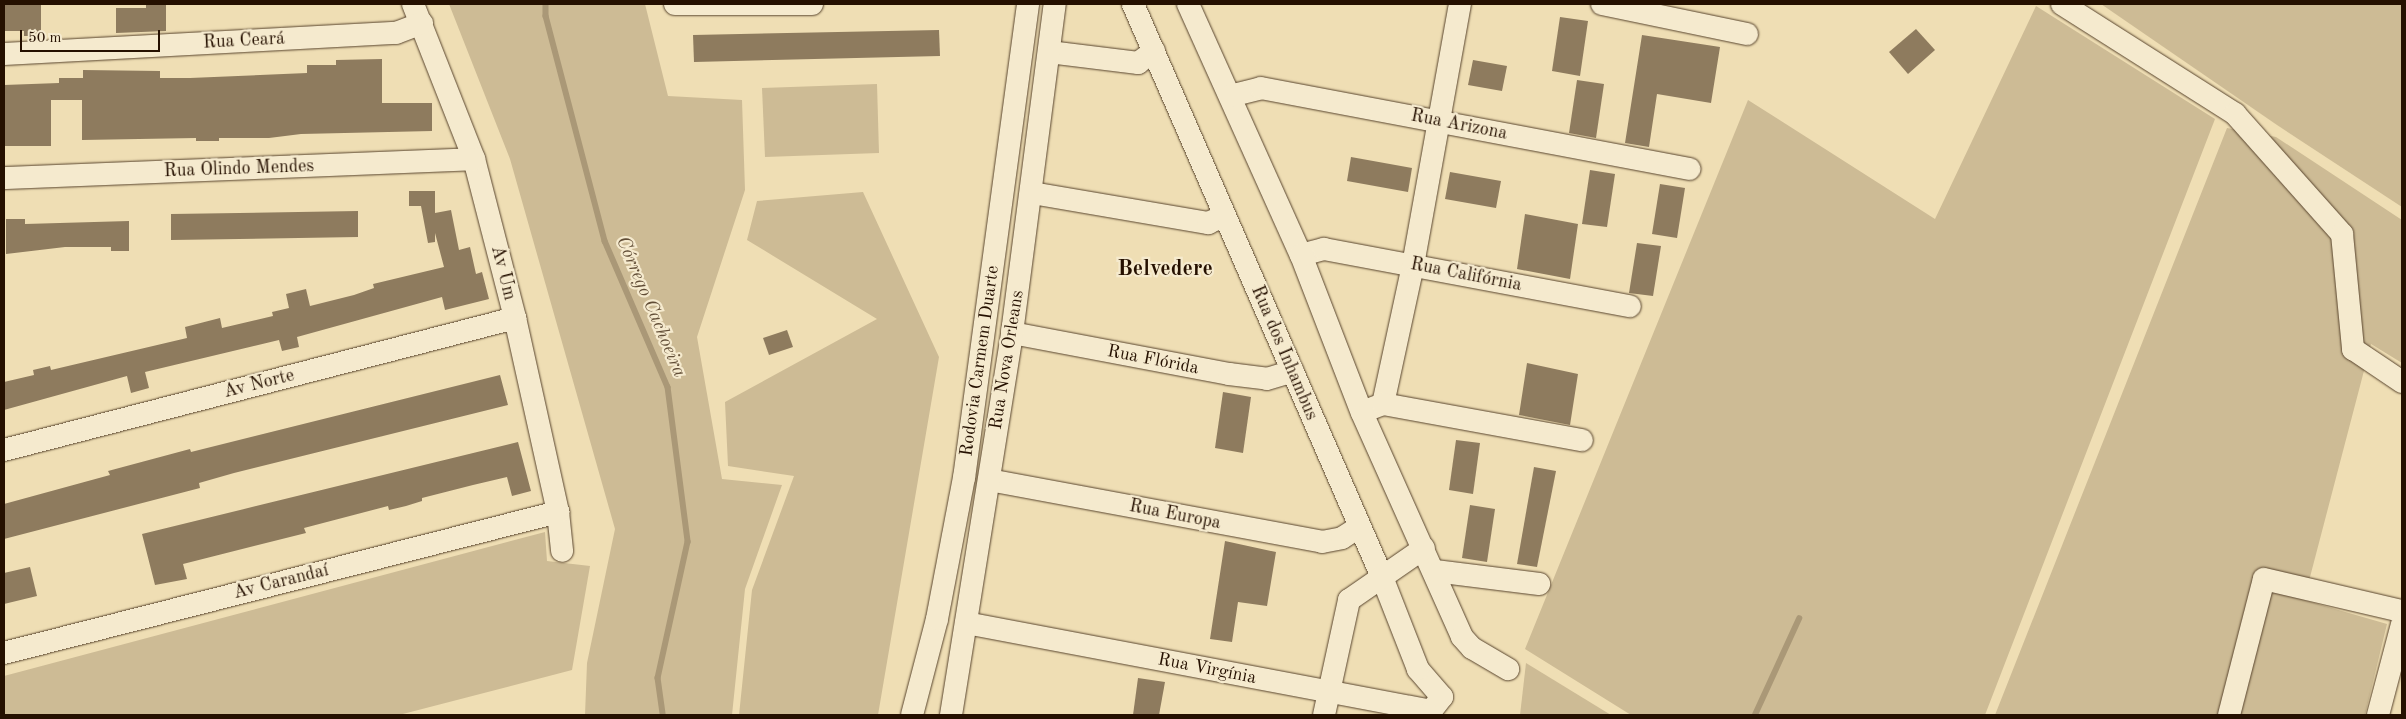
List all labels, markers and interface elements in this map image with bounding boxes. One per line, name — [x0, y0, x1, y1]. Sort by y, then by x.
scale bar — [22, 20, 162, 52]
street label: Rua Ceará — [203, 28, 285, 54]
text: 50 m — [28, 31, 62, 46]
street label: Rua Arizona — [1409, 105, 1509, 145]
street label: Rua Olindo Mendes — [163, 156, 315, 182]
water label: Córrego Cachoeira — [610, 233, 690, 381]
street label: Av Um — [486, 243, 520, 303]
street label: Rua Califórnia — [1409, 254, 1523, 296]
district label: Belvedere — [1117, 257, 1213, 283]
street label: Rodovia Carmem Duarte — [956, 264, 1004, 458]
street label: Rua dos Inhambus — [1246, 282, 1322, 424]
street label: Rua Nova Orleans — [985, 289, 1029, 431]
street label: Rua Flórida — [1105, 341, 1201, 379]
street label: Av Norte — [221, 365, 297, 403]
street label: Rua Europa — [1127, 496, 1223, 534]
street label: Av Carandaí — [231, 560, 331, 604]
street label: Rua Virgínia — [1156, 649, 1258, 689]

